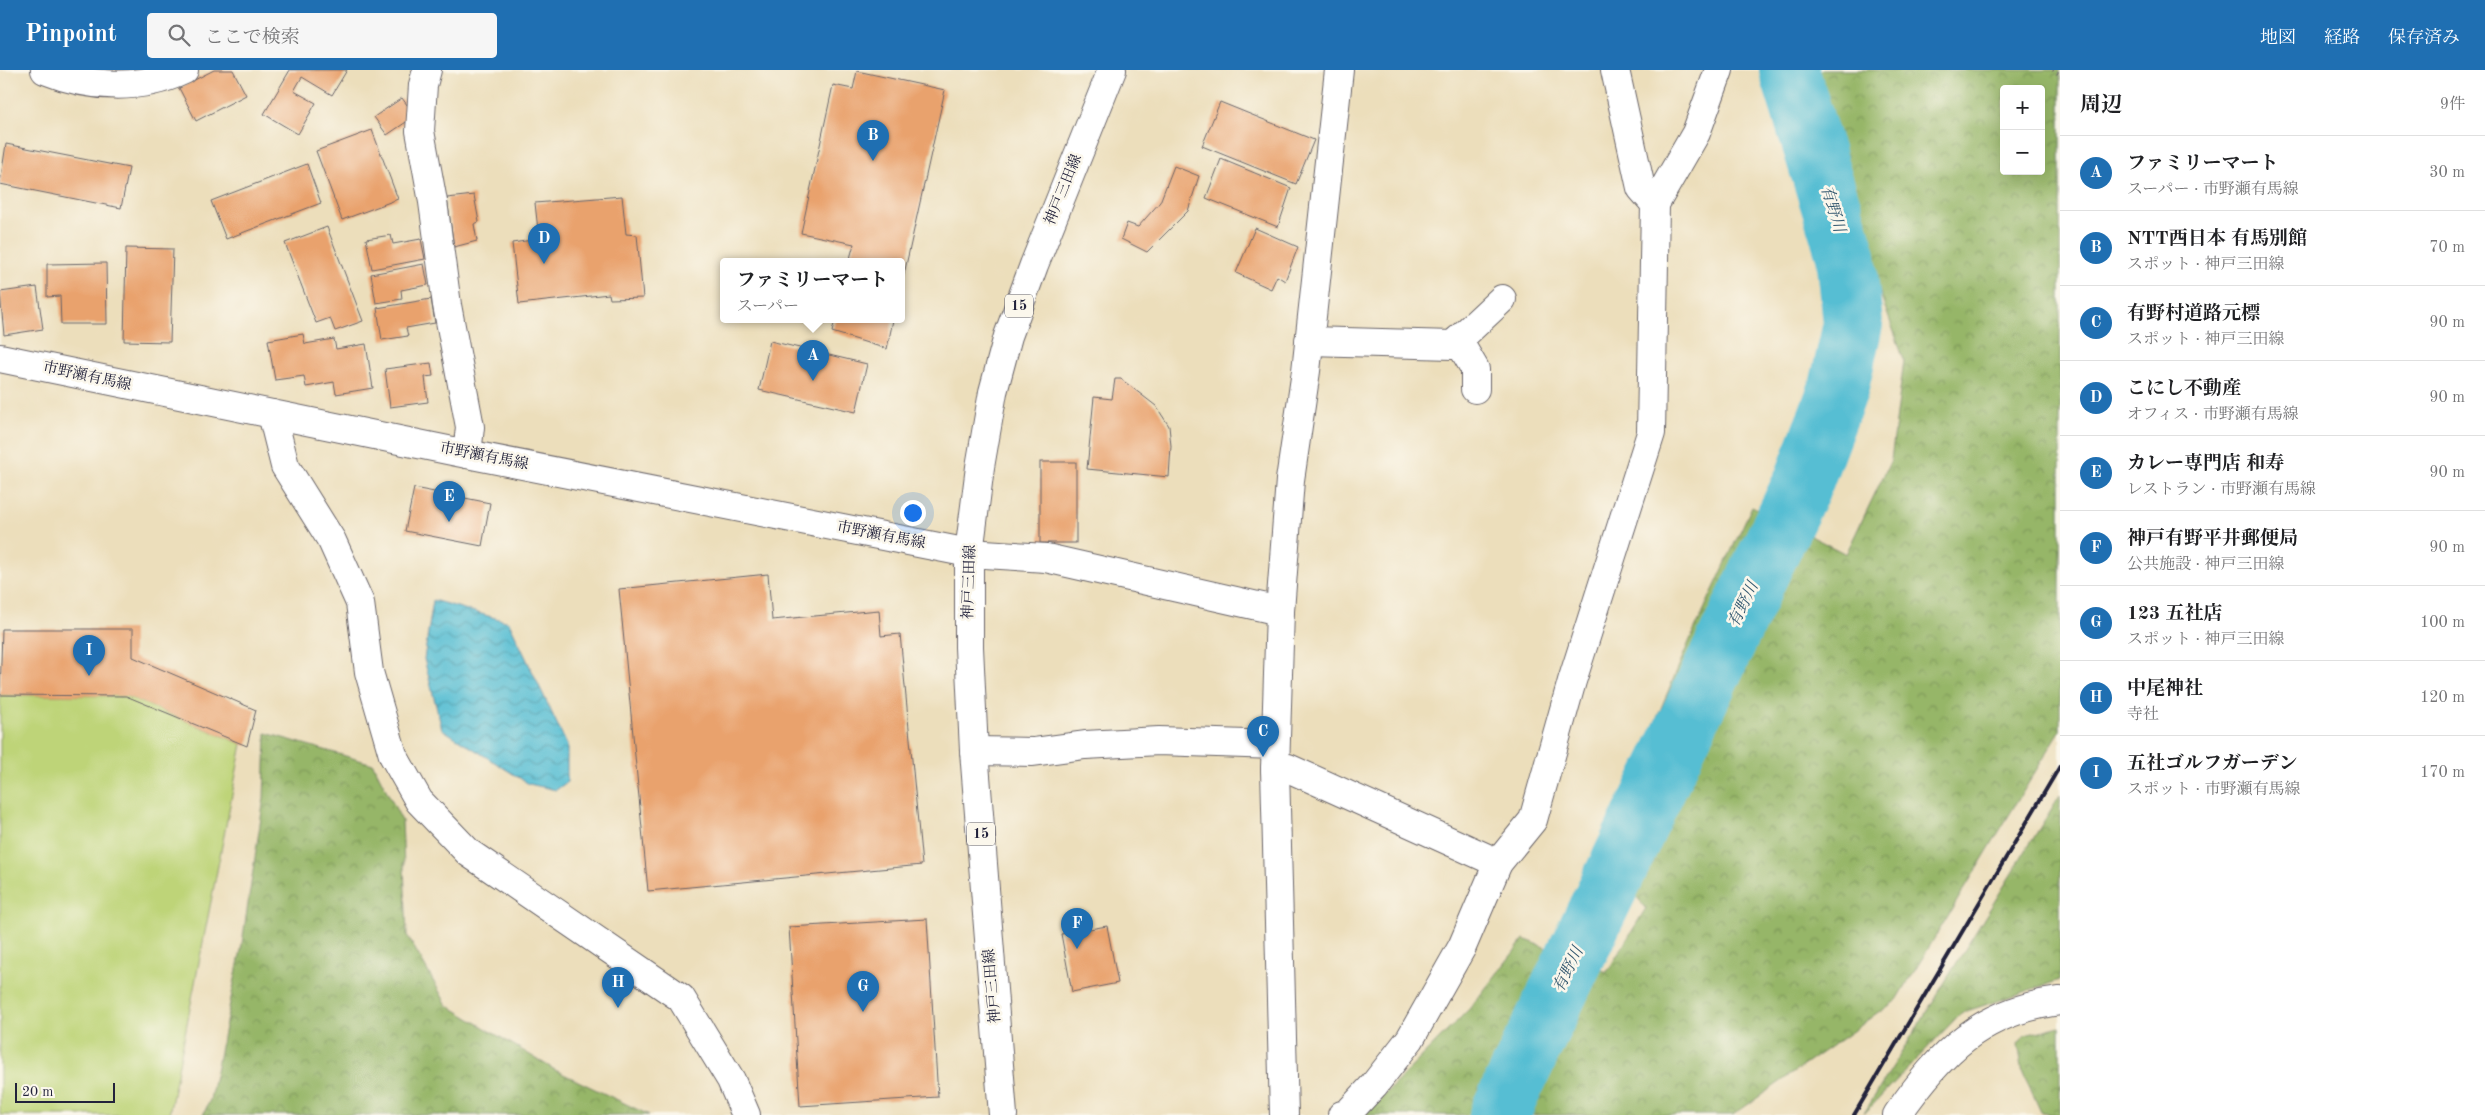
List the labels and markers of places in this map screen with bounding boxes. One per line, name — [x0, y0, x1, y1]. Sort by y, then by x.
pin: B — [857, 120, 889, 161]
pin: D — [528, 223, 560, 264]
pin: A — [797, 340, 829, 381]
pin: E — [433, 481, 465, 522]
pin: I — [73, 635, 105, 676]
pin: C — [1247, 716, 1279, 757]
pin: F — [1061, 908, 1093, 949]
pin: H — [602, 967, 634, 1008]
pin: G — [847, 971, 879, 1012]

